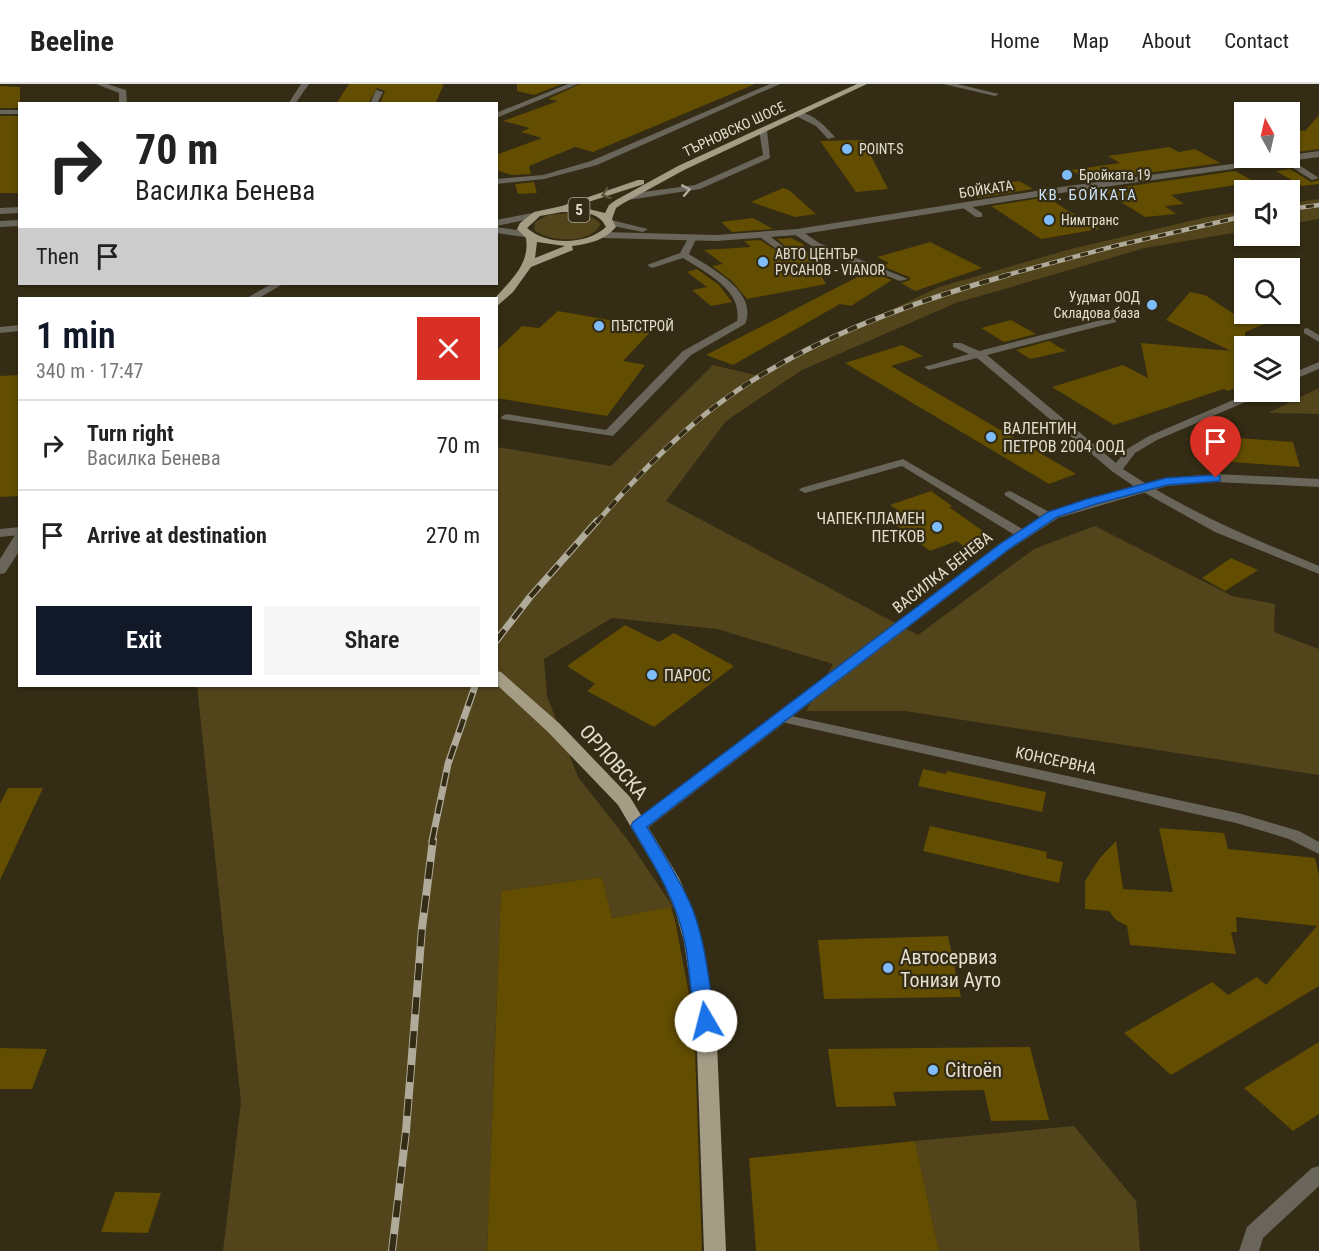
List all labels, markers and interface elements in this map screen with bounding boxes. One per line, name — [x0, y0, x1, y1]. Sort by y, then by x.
text: Beeline — [30, 25, 114, 58]
text: Home — [990, 29, 1040, 53]
text: Map — [1073, 29, 1109, 53]
text: About — [1142, 29, 1191, 53]
text: Contact — [1224, 29, 1289, 53]
street label: ТЪРНОВСКО ШОСЕ — [680, 98, 788, 160]
north arrow — [1234, 102, 1300, 168]
map controls — [1234, 102, 1300, 402]
text: 70 m — [135, 125, 218, 174]
icon: right — [36, 126, 114, 204]
place label: POINT-S — [859, 141, 904, 157]
marker: POINT-S — [840, 142, 854, 156]
place label: Бройката 19 — [1079, 167, 1151, 183]
marker: Бройката 19 — [1060, 168, 1074, 182]
text: Василка Бенева — [135, 175, 315, 207]
street label: БОЙКАТА — [958, 177, 1014, 201]
button: sound — [1234, 180, 1300, 246]
one-way arrow — [680, 184, 690, 197]
one-way arrow — [601, 186, 612, 199]
district label: КВ. БОЙКАТА — [1038, 186, 1138, 204]
road number: 5 — [568, 198, 590, 222]
place label: Нимтранс — [1061, 212, 1119, 228]
marker: Нимтранс — [1042, 213, 1056, 227]
icon: arrive — [91, 240, 124, 273]
text: Then — [36, 244, 79, 269]
place label: АВТО ЦЕНТЪР РУСАНОВ - VIANOR — [775, 246, 886, 278]
marker: АВТО ЦЕНТЪР РУСАНОВ - VIANOR — [756, 255, 770, 269]
button: search — [1234, 258, 1300, 324]
place label: Уудмат ООД Складова база — [1054, 289, 1140, 321]
marker: Уудмат ООД Складова база — [1145, 298, 1159, 312]
text: 1 min — [36, 315, 116, 357]
button: close — [417, 317, 480, 380]
place label: ПЪТСТРОЙ — [611, 318, 674, 334]
marker: ПЪТСТРОЙ — [592, 319, 606, 333]
button: layers — [1234, 336, 1300, 402]
text: 340 m · 17:47 — [36, 359, 143, 383]
pin — [1190, 416, 1241, 478]
place label: ВАЛЕНТИН ПЕТРОВ 2004 ООД — [1003, 419, 1126, 456]
text: Turn right — [87, 421, 174, 446]
icon: arrive — [1199, 425, 1232, 458]
icon: right — [36, 429, 69, 462]
marker: ВАЛЕНТИН ПЕТРОВ 2004 ООД — [984, 430, 998, 444]
text: 70 m — [437, 433, 480, 458]
text: Василка Бенева — [87, 446, 220, 470]
place label: ЧАПЕК-ПЛАМЕН ПЕТКОВ — [817, 509, 925, 546]
icon: arrive — [36, 519, 69, 552]
marker: ЧАПЕК-ПЛАМЕН ПЕТКОВ — [930, 520, 944, 534]
text: Arrive at destination — [87, 523, 267, 548]
text: 270 m — [426, 523, 480, 548]
street label: ВАСИЛКА БЕНЕВА — [889, 528, 996, 617]
button: Exit — [36, 606, 252, 675]
button: Share — [264, 606, 480, 675]
place label: ПАРОС — [664, 666, 711, 685]
marker: ПАРОС — [645, 668, 659, 682]
street label: ОРЛОВСКА — [575, 719, 654, 805]
street label: КОНСЕРВНА — [1014, 743, 1098, 778]
place label: Автосервиз Тонизи Ауто — [900, 945, 1001, 992]
marker: Автосервиз Тонизи Ауто — [881, 961, 895, 975]
position arrow — [674, 989, 738, 1053]
place label: Citroën — [945, 1058, 1002, 1082]
marker: Citroën — [926, 1063, 940, 1077]

